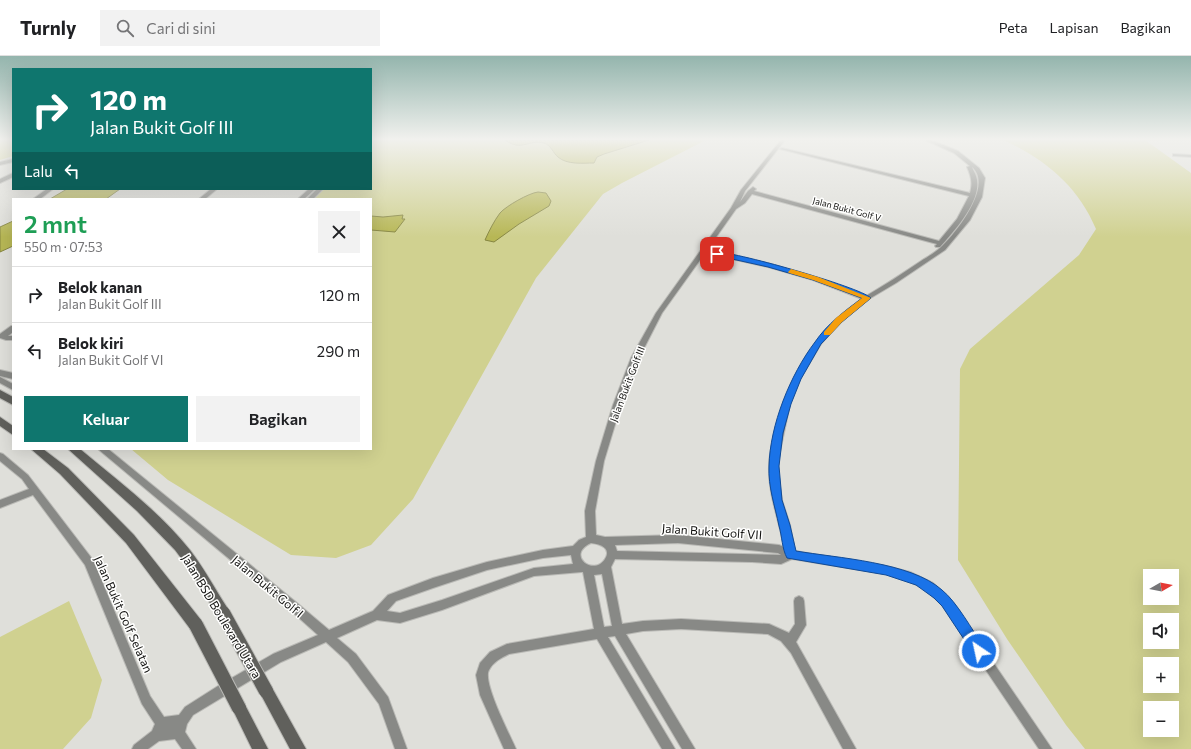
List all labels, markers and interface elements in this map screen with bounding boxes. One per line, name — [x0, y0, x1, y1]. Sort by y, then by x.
search box — [100, 10, 380, 46]
text: Turnly — [20, 16, 76, 39]
icon: search — [114, 17, 136, 39]
text: Cari di sini — [146, 19, 216, 37]
text: Peta — [999, 19, 1028, 36]
text: Lapisan — [1050, 19, 1099, 36]
text: Bagikan — [1121, 19, 1171, 36]
text: 120 m — [90, 82, 167, 116]
icon: right — [24, 84, 76, 136]
text: Jalan Bukit Golf III — [90, 116, 233, 138]
icon: left — [61, 160, 83, 182]
text: Lalu — [24, 162, 53, 180]
street label: Jalan Bukit Golf V — [812, 195, 882, 223]
text: 2 mnt — [24, 209, 87, 238]
button: close — [318, 211, 360, 253]
pin — [700, 237, 734, 271]
text: 550 m · 07:53 — [24, 239, 103, 255]
icon: arrive — [706, 243, 728, 265]
text: Belok kanan — [58, 278, 142, 296]
icon: right — [24, 284, 46, 306]
text: 120 m — [320, 286, 360, 304]
text: Jalan Bukit Golf III — [58, 296, 162, 312]
text: Belok kiri — [58, 334, 124, 352]
icon: left — [24, 340, 46, 362]
text: 290 m — [317, 342, 360, 360]
street label: Jalan Bukit Golf III — [607, 345, 647, 423]
text: Jalan Bukit Golf VI — [58, 352, 163, 368]
button: Keluar — [24, 396, 188, 442]
button: Bagikan — [196, 396, 360, 442]
street label: Jalan Bukit Golf VII — [661, 521, 763, 542]
street label: Jalan BSD Boulevard Utara — [179, 552, 265, 681]
street label: Jalan Bukit Golf I — [229, 552, 307, 621]
street label: Jalan Bukit Golf Selatan — [91, 553, 156, 675]
north arrow — [1143, 569, 1179, 605]
map controls — [1143, 569, 1179, 737]
button: sound — [1143, 613, 1179, 649]
position arrow — [958, 630, 1000, 672]
button: + — [1143, 657, 1179, 693]
button: − — [1143, 701, 1179, 737]

